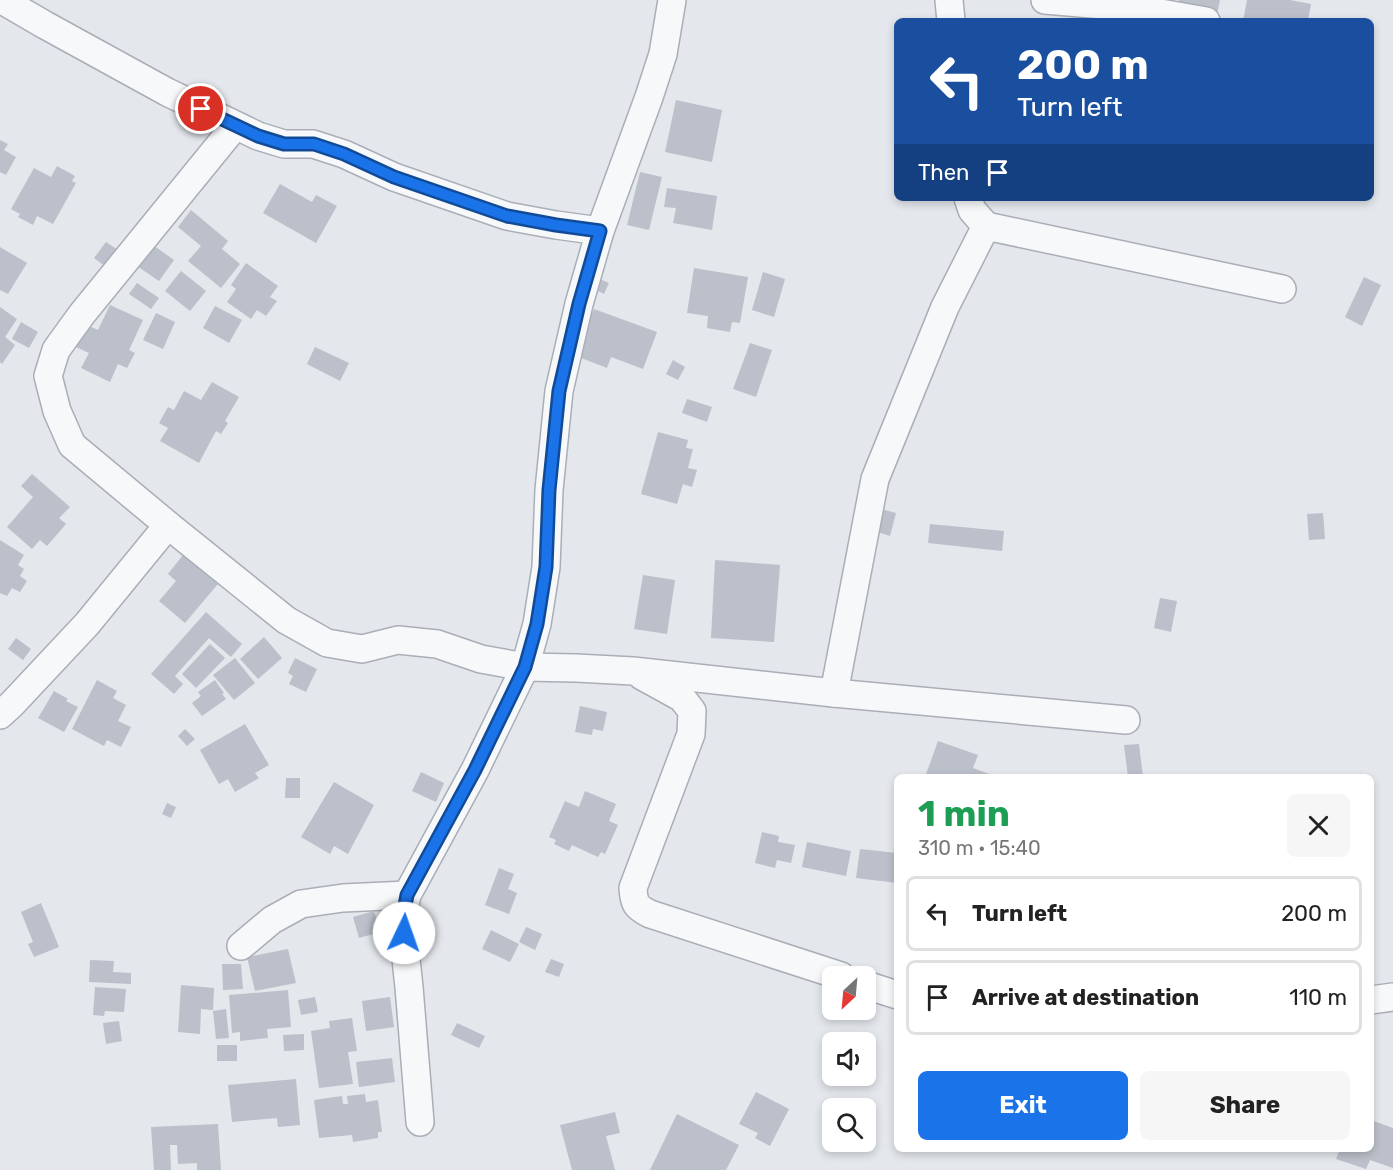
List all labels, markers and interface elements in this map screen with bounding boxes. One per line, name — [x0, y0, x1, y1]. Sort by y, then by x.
text: 200 m — [1017, 40, 1149, 90]
icon: left — [918, 42, 996, 120]
pin — [175, 83, 226, 134]
text: Turn left — [1017, 91, 1122, 123]
icon: arrive — [184, 92, 217, 125]
icon: arrive — [981, 156, 1014, 189]
text: Then — [918, 159, 969, 186]
text: 1 min — [918, 792, 1010, 835]
button: close — [1287, 794, 1350, 857]
text: 310 m · 15:40 — [918, 836, 1041, 860]
icon: left — [921, 897, 954, 930]
text: Turn left — [972, 900, 1067, 927]
text: 200 m — [1281, 900, 1347, 927]
position arrow — [372, 901, 436, 965]
north arrow — [822, 966, 876, 1020]
map controls — [822, 966, 876, 1152]
icon: arrive — [921, 981, 954, 1014]
text: Arrive at destination — [972, 984, 1199, 1011]
text: 110 m — [1289, 984, 1347, 1011]
button: sound — [822, 1032, 876, 1086]
button: Exit — [918, 1071, 1128, 1140]
button: Share — [1140, 1071, 1350, 1140]
button: search — [822, 1098, 876, 1152]

